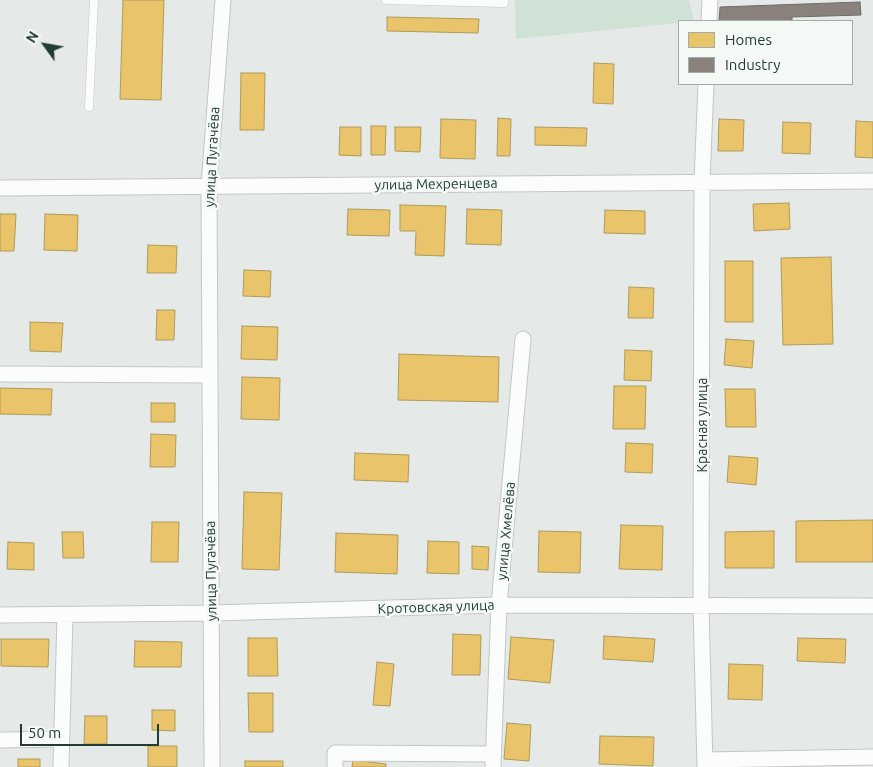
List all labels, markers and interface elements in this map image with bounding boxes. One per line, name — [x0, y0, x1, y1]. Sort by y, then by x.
north arrow — [20, 20, 70, 70]
legend — [678, 20, 853, 85]
text: N — [23, 28, 42, 46]
text: Homes — [725, 31, 772, 48]
text: Industry — [725, 56, 780, 73]
street label: улица Пугачёва — [201, 106, 223, 208]
street label: улица Мехренцева — [374, 175, 498, 193]
street label: Красная улица — [694, 378, 710, 472]
street label: улица Хмелёва — [493, 481, 519, 581]
street label: улица Пугачёва — [202, 520, 220, 622]
street label: Кротовская улица — [377, 597, 495, 617]
scale bar — [22, 714, 161, 746]
text: 50 m — [28, 724, 61, 741]

